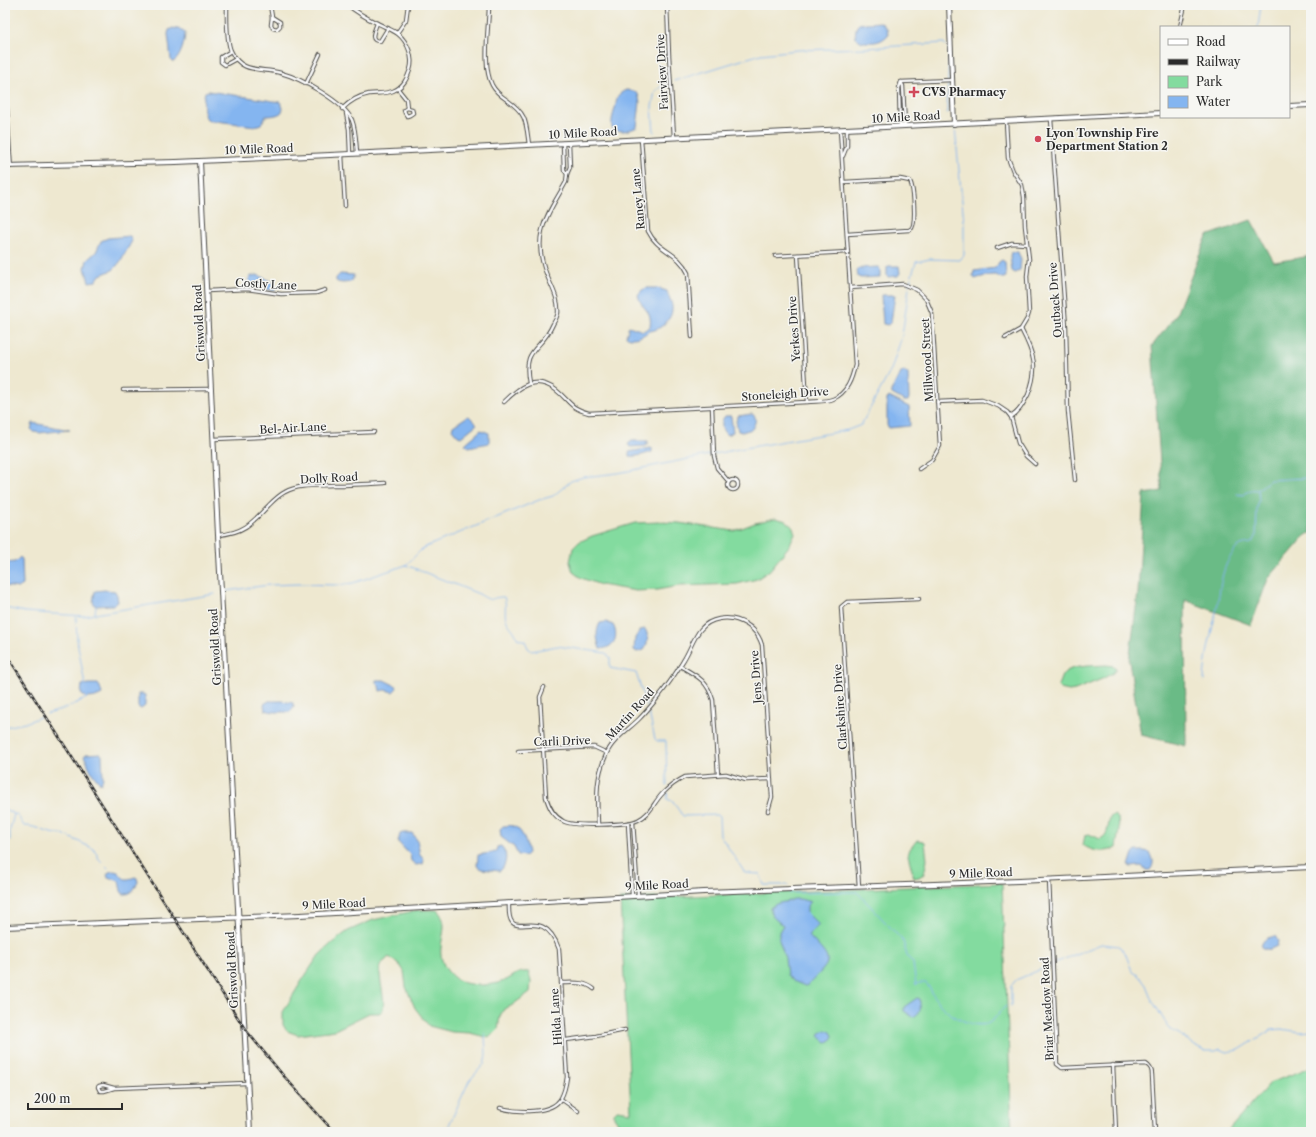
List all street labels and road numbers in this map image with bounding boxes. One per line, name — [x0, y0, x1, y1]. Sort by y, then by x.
street label: Fairview Drive — [653, 34, 671, 110]
street label: 10 Mile Road — [871, 108, 941, 126]
street label: 10 Mile Road — [548, 124, 618, 142]
street label: 10 Mile Road — [225, 141, 294, 157]
street label: Raney Lane — [628, 168, 648, 230]
street label: Outback Drive — [1045, 262, 1065, 338]
street label: Costly Lane — [235, 275, 297, 293]
street label: Griswold Road — [190, 284, 208, 362]
street label: Yerkes Drive — [785, 296, 803, 363]
street label: Millwood Street — [918, 318, 936, 402]
street label: Stoneleigh Drive — [741, 384, 829, 404]
street label: Bel-Air Lane — [259, 419, 327, 437]
street label: Dolly Road — [300, 469, 359, 487]
street label: Griswold Road — [206, 608, 224, 686]
street label: Jens Drive — [747, 650, 765, 706]
street label: Clarkshire Drive — [830, 664, 850, 750]
street label: Martin Road — [603, 685, 657, 743]
street label: Carli Drive — [533, 733, 591, 749]
street label: 9 Mile Road — [949, 865, 1013, 881]
street label: 9 Mile Road — [625, 876, 689, 894]
street label: 9 Mile Road — [302, 895, 366, 913]
street label: Griswold Road — [223, 931, 241, 1009]
street label: Briar Meadow Road — [1037, 957, 1057, 1061]
street label: Hilda Lane — [547, 988, 565, 1046]

